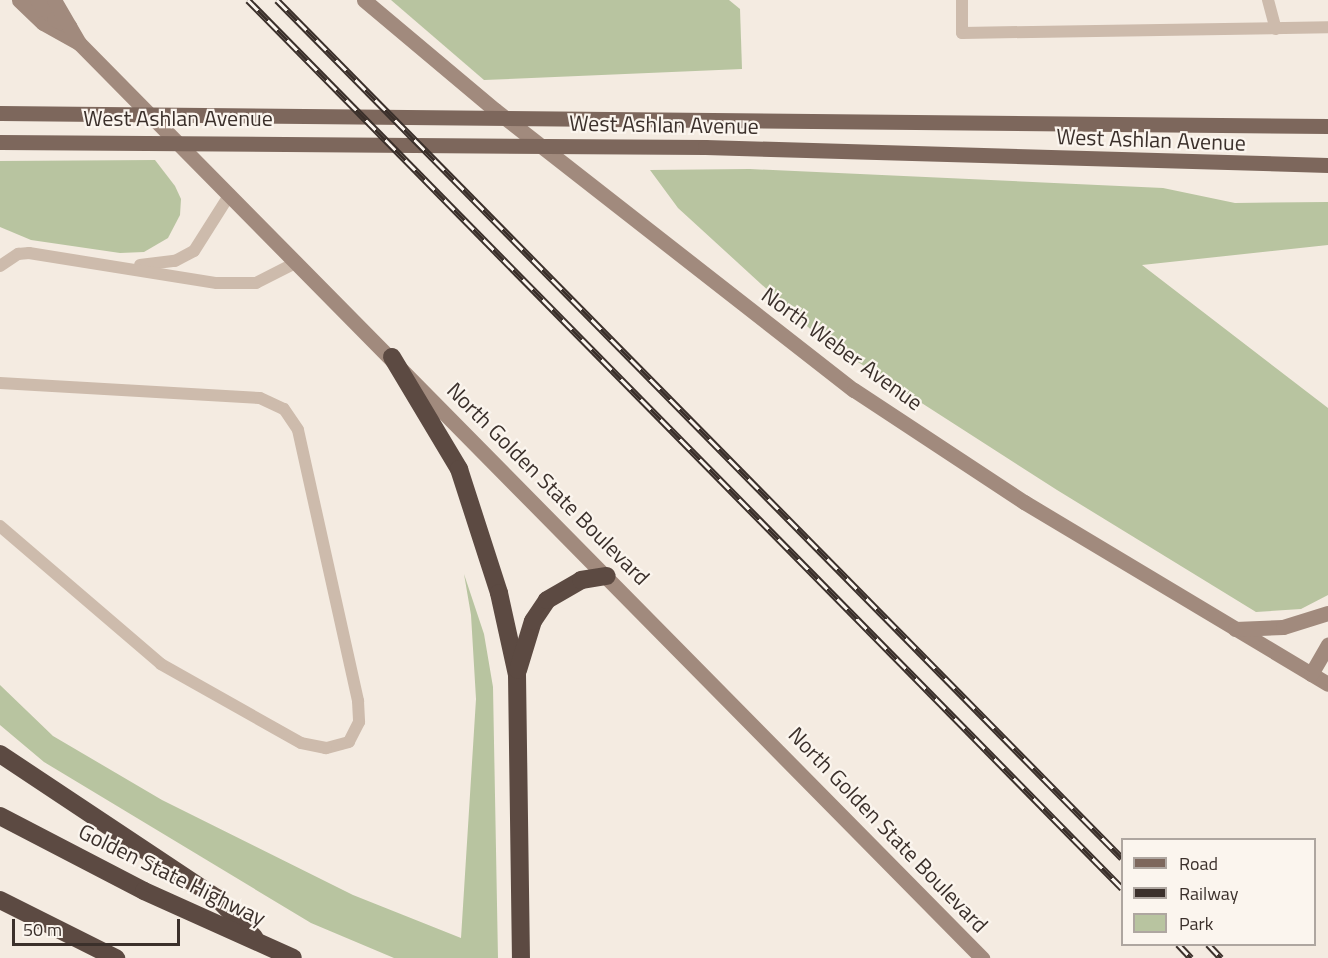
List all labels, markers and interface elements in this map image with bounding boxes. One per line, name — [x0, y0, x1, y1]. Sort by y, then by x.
street label: West Ashlan Avenue — [83, 106, 273, 132]
street label: West Ashlan Avenue — [569, 110, 759, 140]
street label: West Ashlan Avenue — [1056, 123, 1246, 157]
street label: North Weber Avenue — [756, 282, 928, 416]
street label: North Golden State Boulevard — [441, 377, 655, 591]
street label: North Golden State Boulevard — [783, 722, 993, 938]
street label: Golden State Highway — [74, 818, 270, 932]
legend — [1121, 838, 1316, 946]
text: Road — [1179, 850, 1218, 877]
text: Railway — [1179, 880, 1238, 907]
scale bar — [15, 907, 183, 945]
text: Park — [1179, 910, 1213, 937]
text: 50 m — [23, 916, 62, 943]

